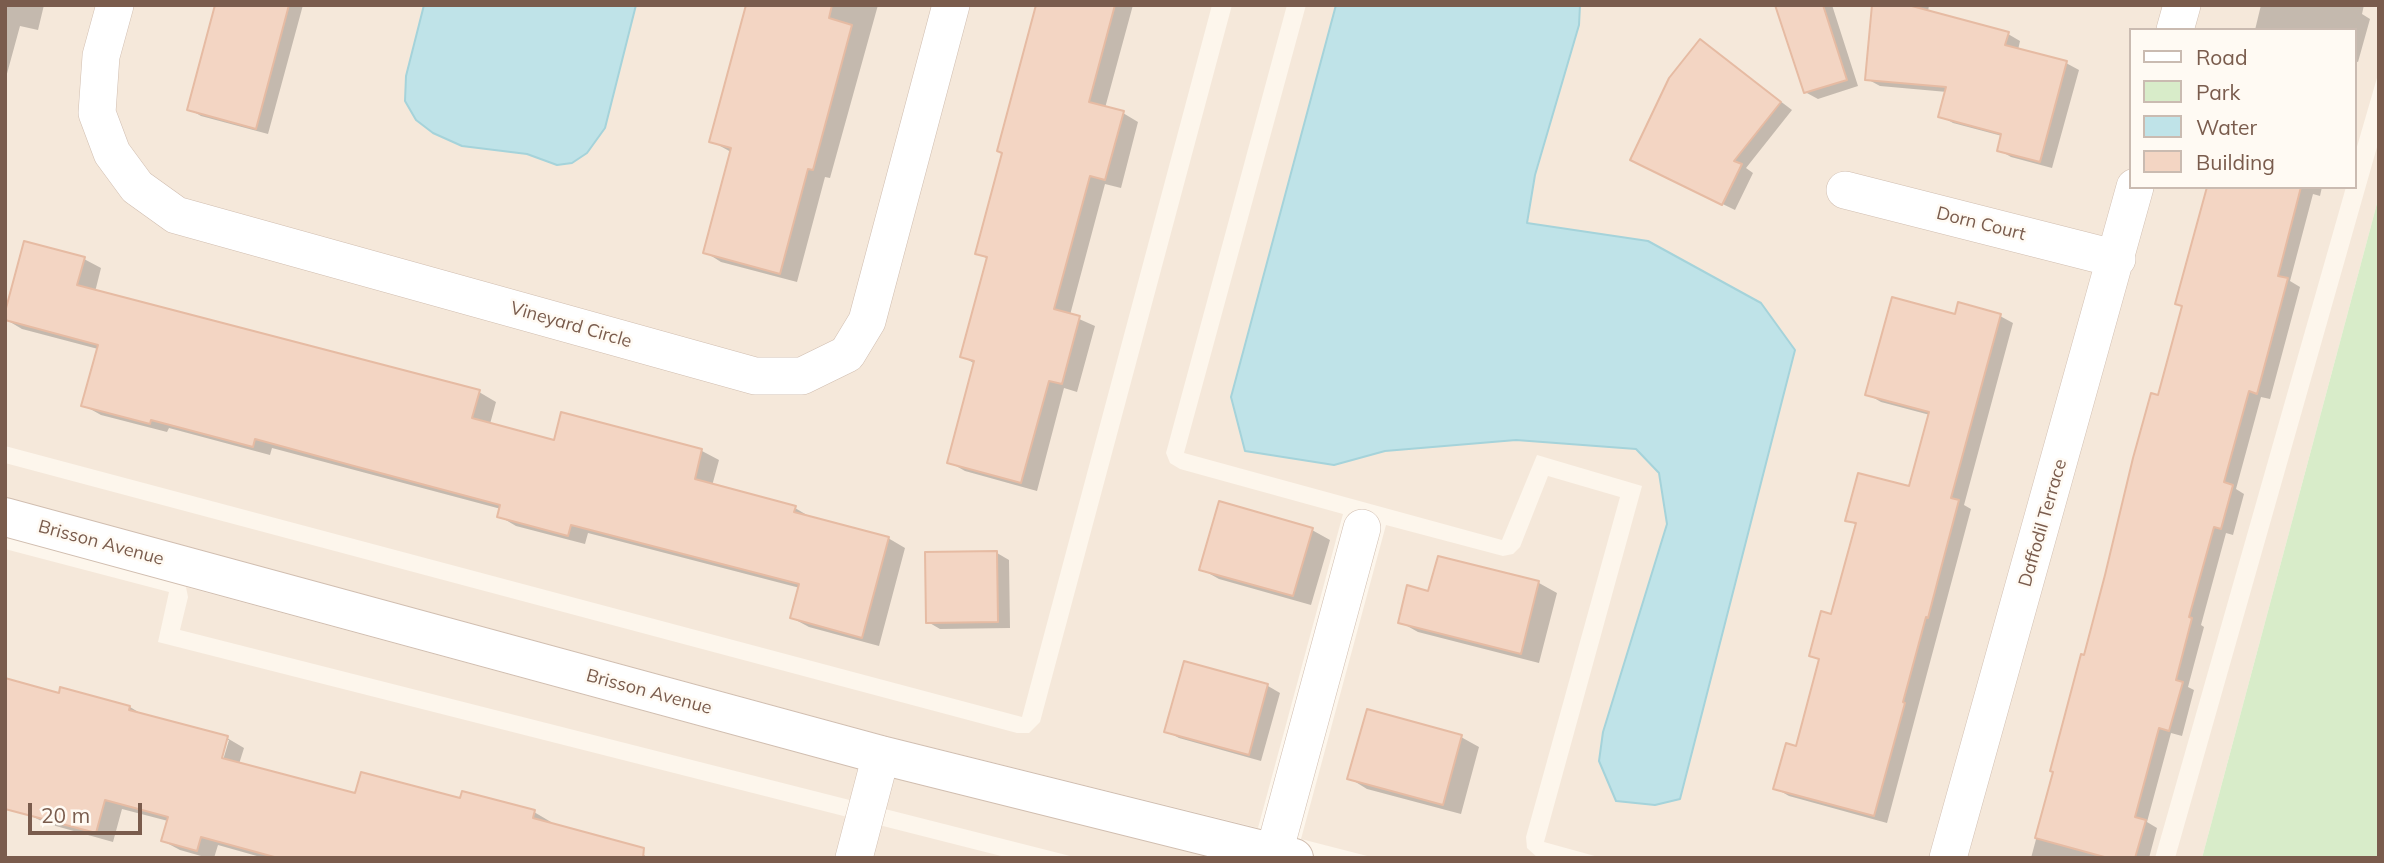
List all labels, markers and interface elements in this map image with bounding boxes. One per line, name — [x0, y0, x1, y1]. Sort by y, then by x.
legend — [2128, 28, 2356, 189]
text: Road — [2196, 44, 2247, 70]
text: Park — [2196, 79, 2240, 105]
text: Water — [2196, 114, 2257, 140]
text: Building — [2196, 149, 2275, 175]
street label: Dorn Court — [1934, 202, 2028, 246]
street label: Vineyard Circle — [508, 297, 634, 353]
street label: Daffodil Terrace — [2014, 457, 2072, 589]
street label: Brisson Avenue — [36, 516, 166, 570]
street label: Brisson Avenue — [584, 665, 714, 719]
scale bar — [32, 790, 145, 834]
text: 20 m — [41, 802, 90, 828]

